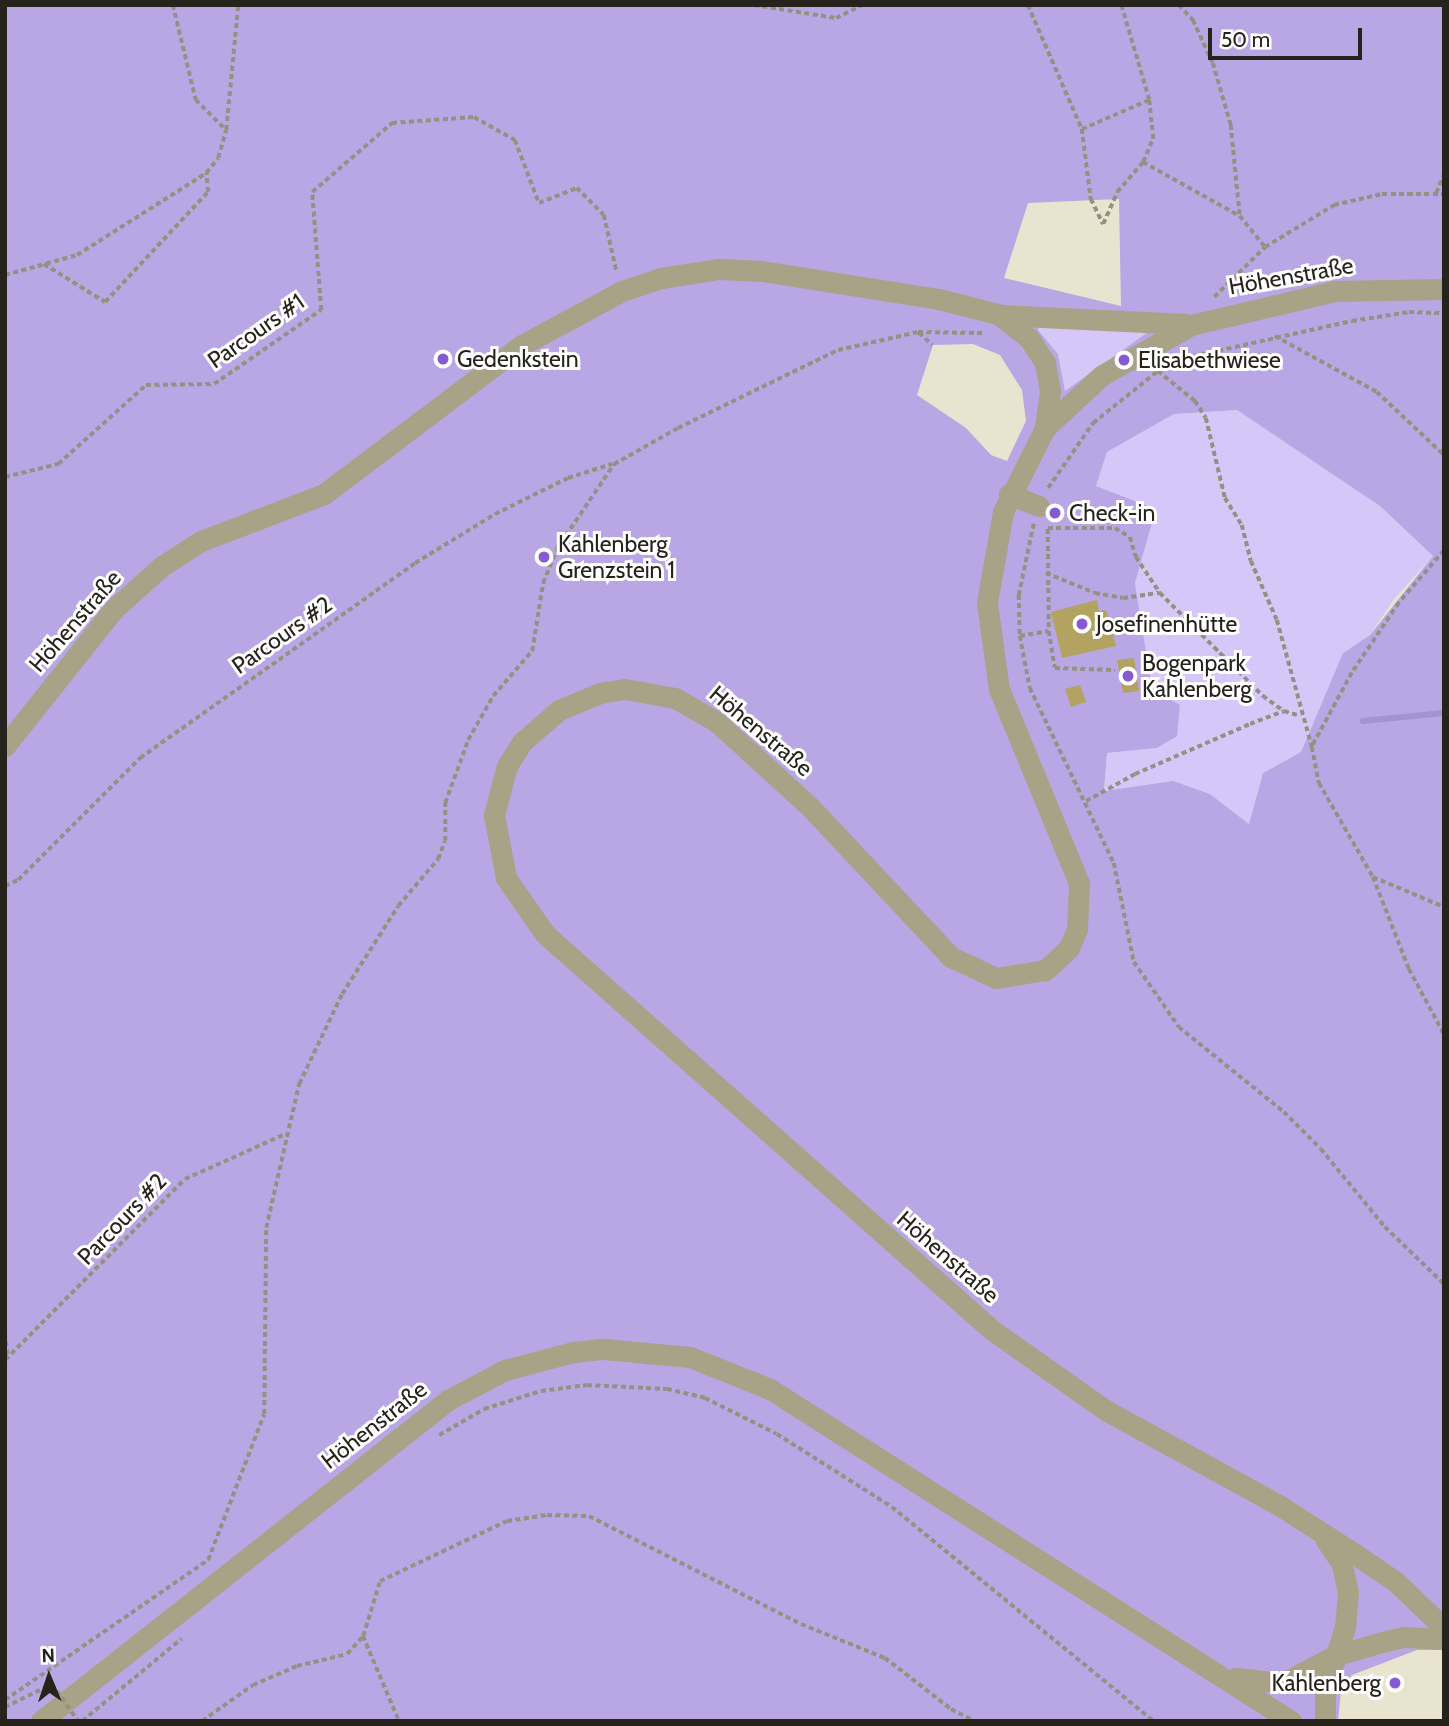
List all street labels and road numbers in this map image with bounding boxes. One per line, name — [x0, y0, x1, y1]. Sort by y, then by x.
street label: Höhenstraße — [1227, 251, 1355, 301]
street label: Parcours #1 — [202, 288, 310, 374]
street label: Höhenstraße — [23, 564, 127, 678]
street label: Parcours #2 — [227, 590, 337, 680]
street label: Höhenstraße — [704, 680, 818, 782]
street label: Parcours #2 — [72, 1168, 172, 1270]
street label: Höhenstraße — [891, 1205, 1005, 1309]
street label: Höhenstraße — [316, 1375, 432, 1475]

